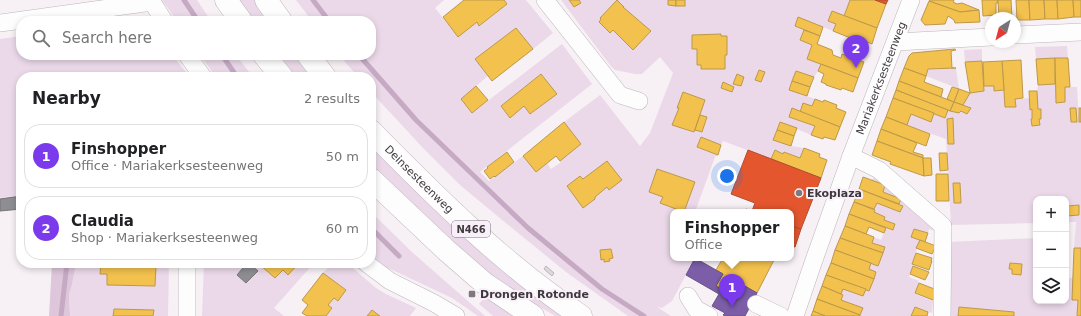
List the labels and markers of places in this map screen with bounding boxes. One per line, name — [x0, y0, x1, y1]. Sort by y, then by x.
pin: 2 — [843, 35, 869, 68]
place label: Ekoplaza — [807, 187, 862, 200]
marker: Ekoplaza — [794, 188, 804, 198]
pin: 1 — [719, 274, 745, 307]
place label: Drongen Rotonde — [480, 288, 589, 301]
marker: Drongen Rotonde — [467, 289, 477, 299]

